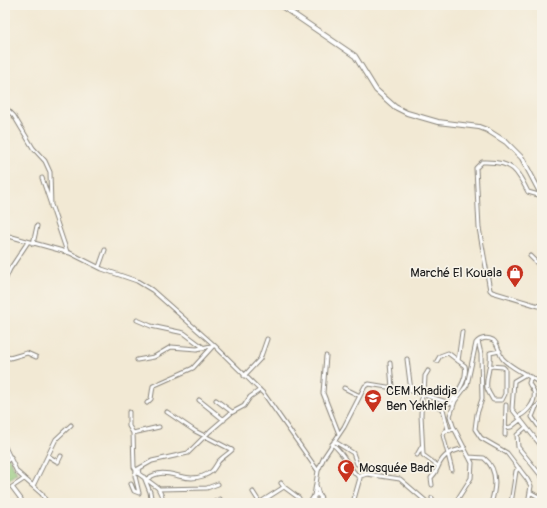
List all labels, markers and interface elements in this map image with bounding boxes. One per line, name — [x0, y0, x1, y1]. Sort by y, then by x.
shop icon: Marché El Kouala — [505, 263, 525, 288]
place label: Marché El Kouala — [410, 265, 502, 281]
place label: CEM Khadidja Ben Yekhlef — [386, 383, 457, 414]
school or university icon: CEM Khadidja Ben Yekhlef — [363, 388, 383, 413]
mosque icon: Mosquée Badr — [336, 458, 356, 483]
place label: Mosquée Badr — [359, 460, 435, 476]

